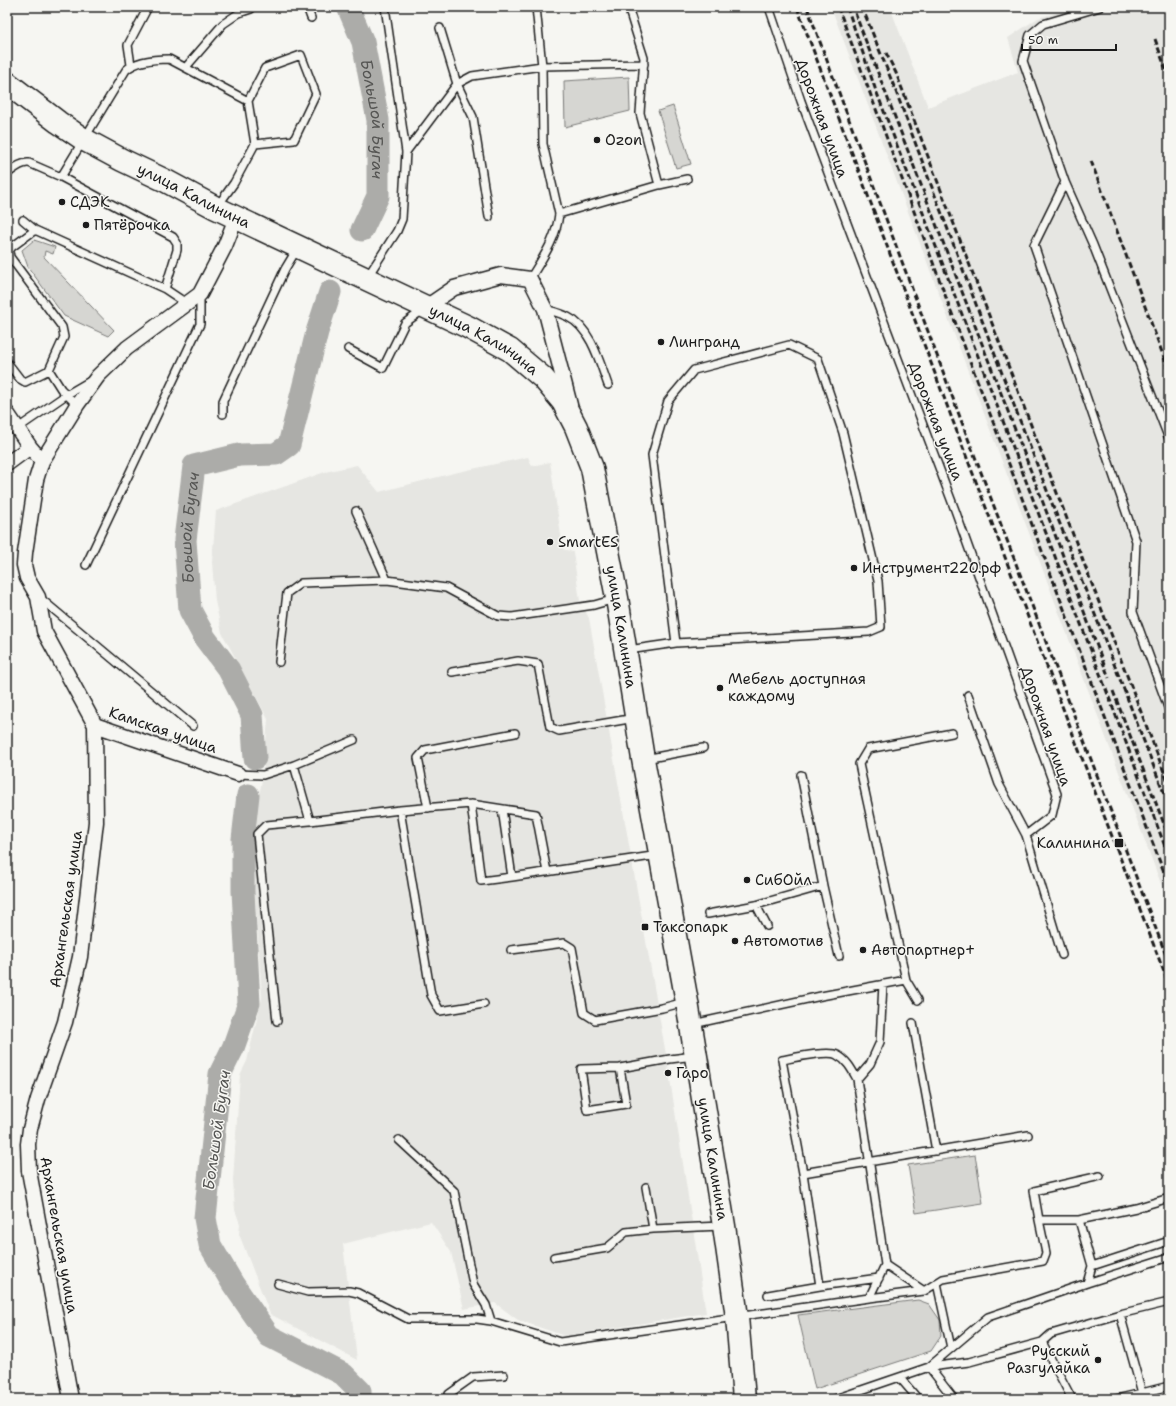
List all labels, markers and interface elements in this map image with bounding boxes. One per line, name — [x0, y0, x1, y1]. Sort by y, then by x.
scale bar — [1022, 26, 1116, 52]
text: 50 m — [1028, 32, 1058, 48]
street label: Дорожная улица — [791, 56, 853, 181]
water label: Большой Бугач — [355, 57, 388, 179]
place label: Ozon — [605, 130, 642, 150]
marker: Ozon — [592, 135, 602, 145]
street label: улица Калинина — [134, 159, 254, 233]
place label: СДЭК — [70, 192, 110, 212]
marker: СДЭК — [57, 197, 67, 207]
place label: Пятёрочка — [94, 215, 171, 235]
marker: Пятёрочка — [81, 220, 91, 230]
street label: улица Калинина — [426, 300, 543, 380]
place label: Лингранд — [669, 332, 741, 352]
marker: Лингранд — [656, 337, 666, 347]
street label: Дорожная улица — [904, 359, 968, 484]
water label: Боьшой Бугач — [175, 470, 204, 584]
place label: SmartES — [558, 532, 618, 552]
marker: SmartES — [545, 537, 555, 547]
place label: Инструмент220.рф — [862, 558, 1002, 578]
marker: Инструмент220.рф — [849, 563, 859, 573]
street label: улица Калинина — [601, 564, 641, 690]
street label: Дорожная улица — [1016, 663, 1076, 789]
place label: Мебель доступная каждому — [728, 669, 866, 706]
marker: Мебель доступная каждому — [715, 683, 725, 693]
street label: Камская улица — [106, 702, 220, 758]
street label: Архангельская улица — [45, 829, 87, 989]
place label: Калинина — [1036, 833, 1111, 853]
marker: Калинина — [1113, 837, 1125, 849]
place label: СибОйл — [755, 870, 812, 890]
marker: СибОйл — [742, 875, 752, 885]
place label: Таксопарк — [653, 917, 728, 937]
marker: Таксопарк — [640, 922, 650, 932]
place label: Автомотив — [743, 931, 823, 951]
marker: Автомотив — [730, 936, 740, 946]
place label: Автопартнер+ — [871, 940, 976, 960]
marker: Автопартнер+ — [858, 945, 868, 955]
place label: Гаро — [676, 1063, 709, 1083]
water label: Большой Бугач — [198, 1068, 235, 1191]
marker: Гаро — [663, 1068, 673, 1078]
street label: улица Калинина — [693, 1096, 733, 1222]
street label: Архангельская улица — [35, 1155, 83, 1315]
place label: Русский Разгуляйка — [1007, 1341, 1091, 1378]
marker: Русский Разгуляйка — [1093, 1355, 1103, 1365]

